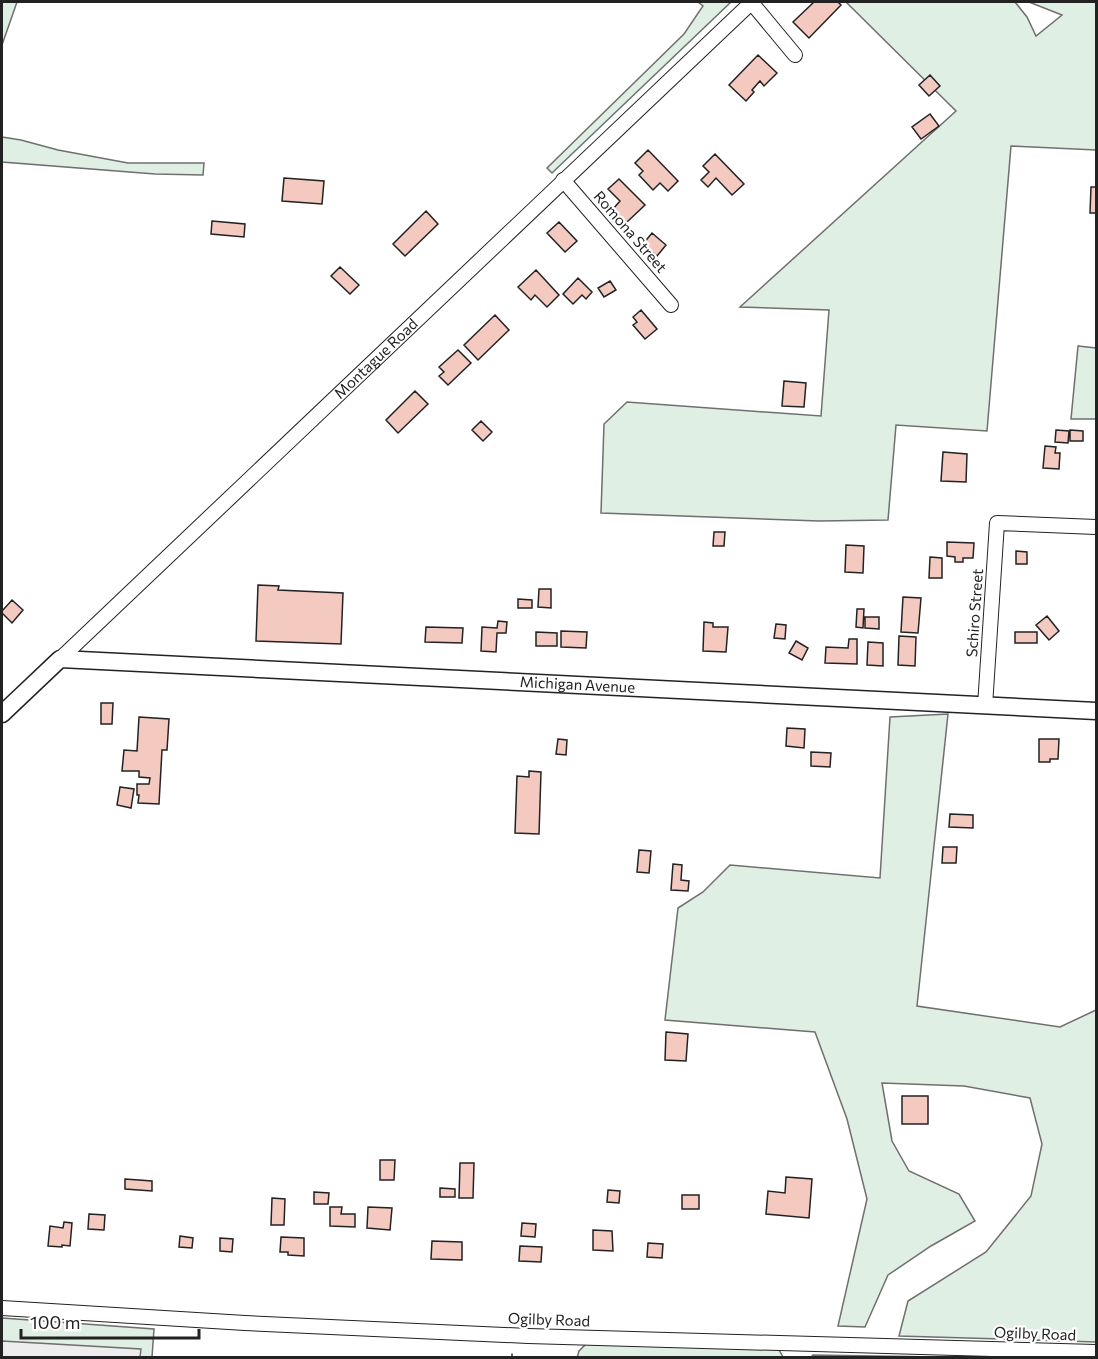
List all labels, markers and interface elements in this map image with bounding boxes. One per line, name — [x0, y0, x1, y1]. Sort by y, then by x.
street label: Romona Street — [590, 187, 671, 276]
street label: Montague Road — [330, 314, 421, 402]
street label: Schiro Street — [962, 568, 986, 658]
street label: Michigan Avenue — [519, 672, 636, 696]
scale bar — [21, 1302, 200, 1340]
street label: Ogilby Road — [508, 1309, 591, 1329]
text: 100 m — [30, 1311, 80, 1333]
street label: Ogilby Road — [994, 1323, 1077, 1343]

